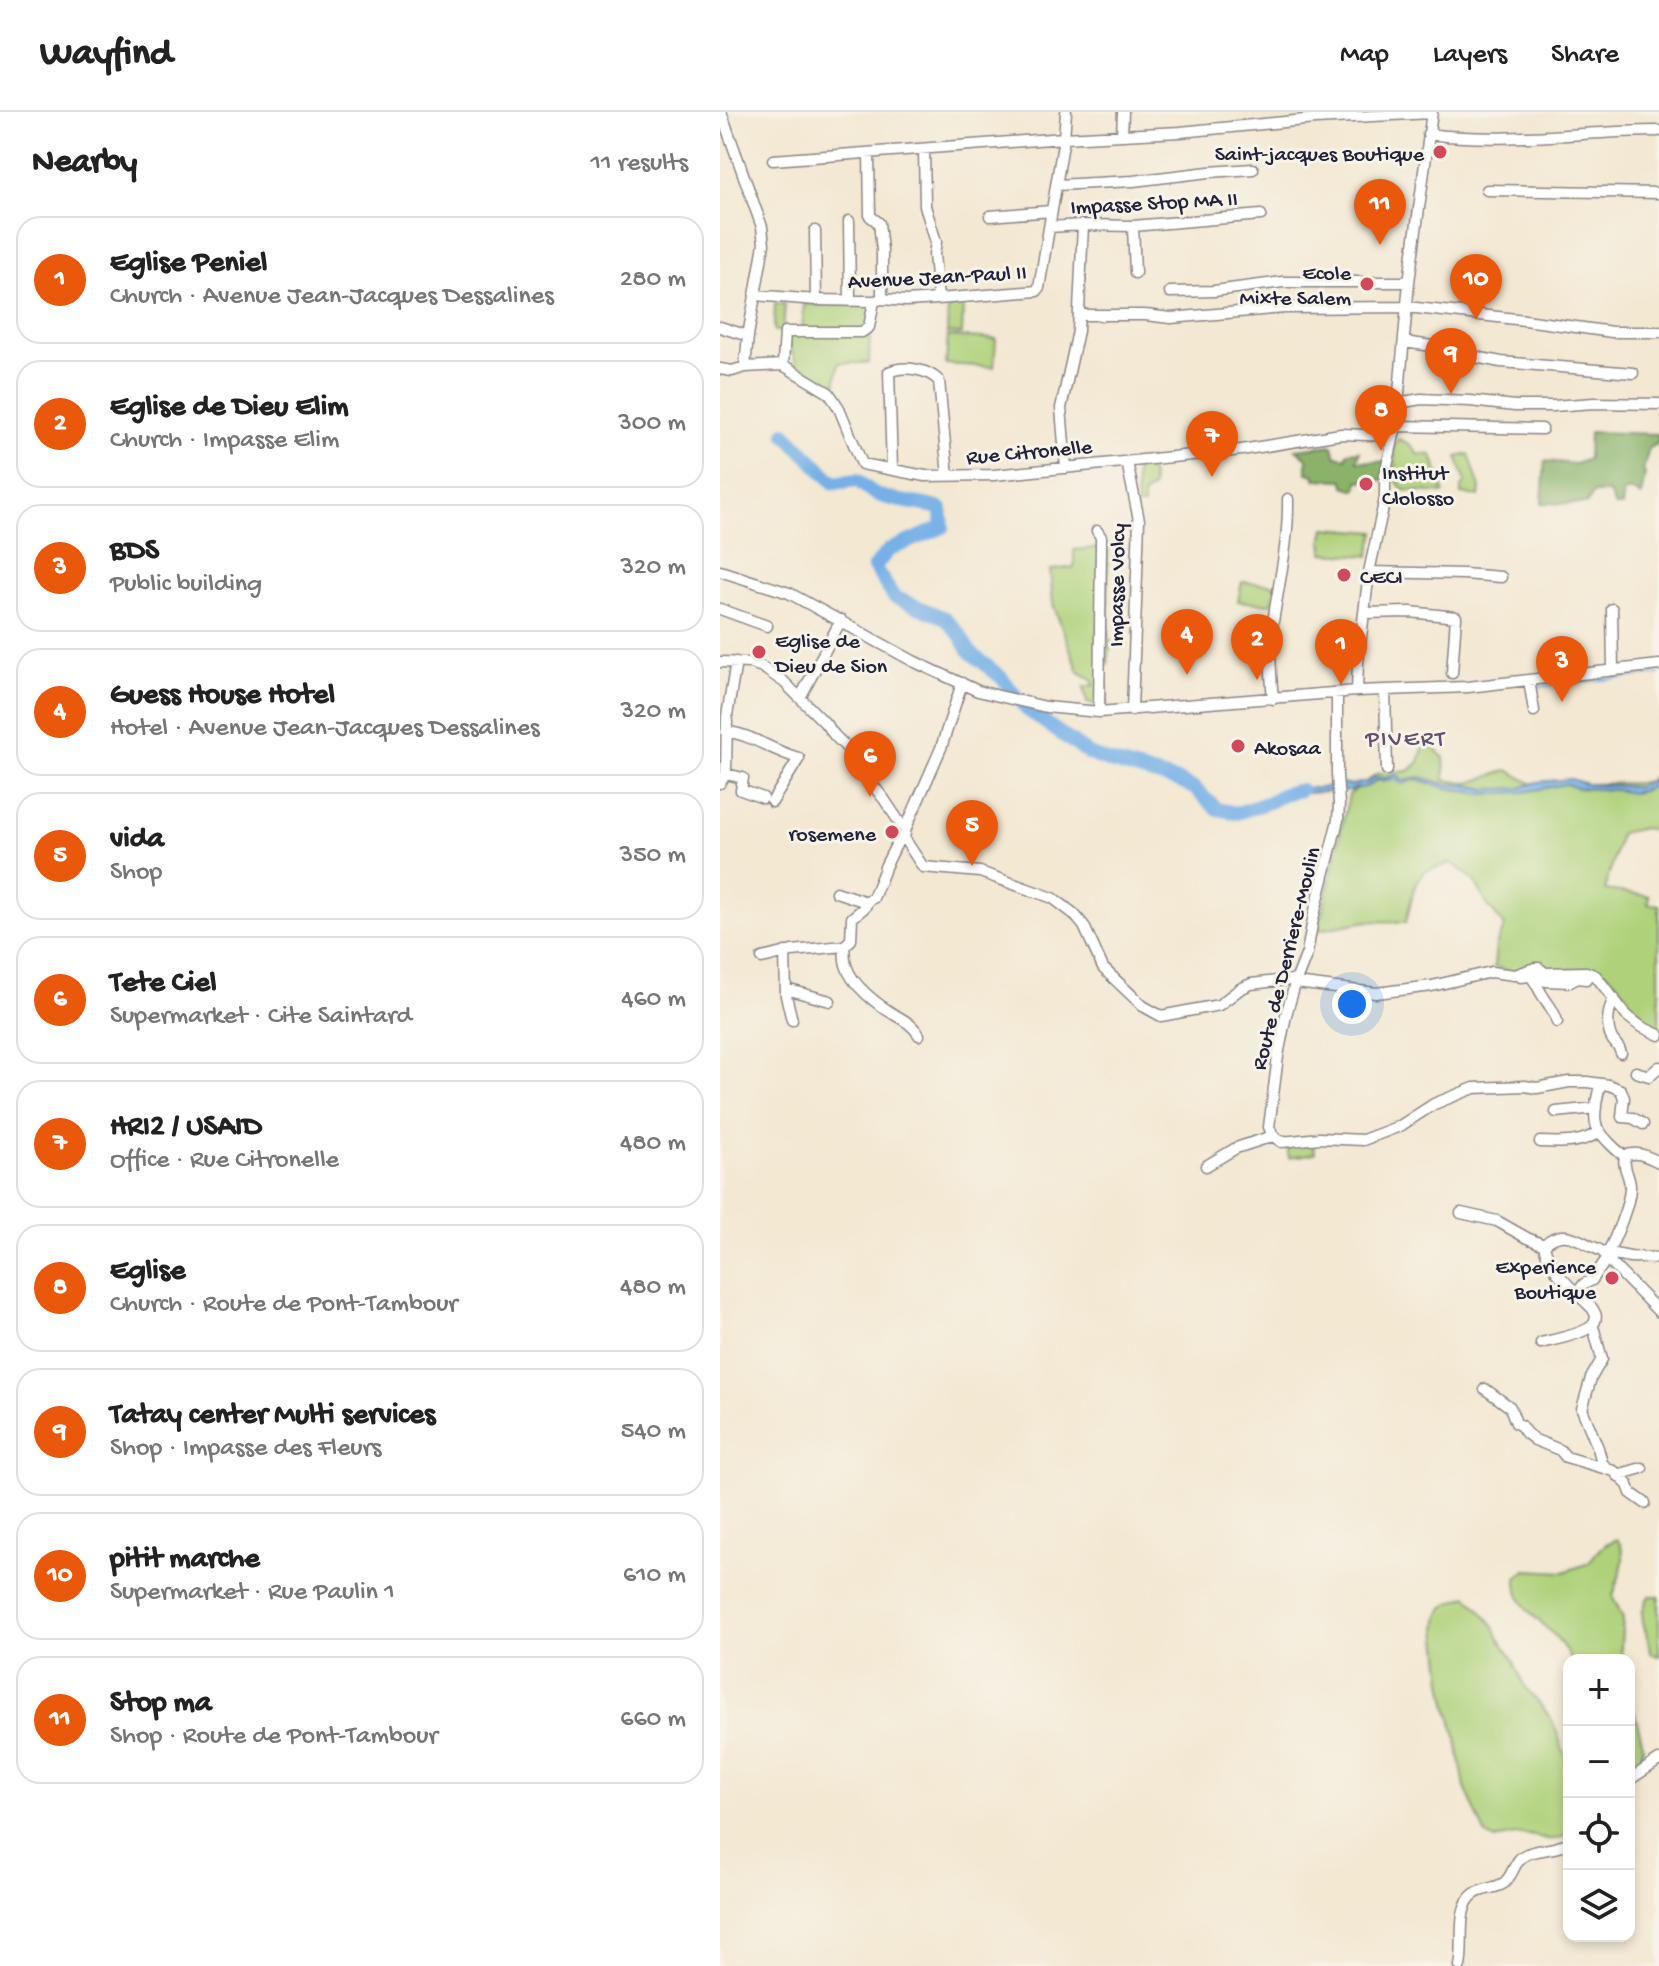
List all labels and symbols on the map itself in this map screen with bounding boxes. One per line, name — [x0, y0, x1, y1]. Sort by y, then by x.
place label: Saint-jacques Boutique — [1215, 143, 1425, 169]
marker: Saint-jacques Boutique — [1431, 143, 1449, 161]
pin: 11 — [1354, 179, 1406, 245]
street label: Impasse Stop MA II — [1070, 188, 1238, 222]
pin: 10 — [1450, 254, 1502, 320]
street label: Avenue Jean-Paul II — [847, 261, 1027, 297]
place label: Ecole Mixte Salem — [1240, 262, 1352, 313]
marker: Ecole Mixte Salem — [1358, 275, 1376, 293]
pin: 9 — [1425, 328, 1477, 394]
pin: 8 — [1355, 385, 1407, 451]
pin: 7 — [1186, 411, 1238, 477]
street label: Rue Citronelle — [965, 435, 1094, 472]
place label: Institut Clolosso — [1382, 462, 1454, 513]
marker: Institut Clolosso — [1357, 475, 1375, 493]
street label: Impasse Volcy — [1105, 523, 1133, 647]
marker: CECI — [1335, 566, 1353, 584]
place label: CECI — [1360, 566, 1403, 592]
pin: 4 — [1161, 609, 1213, 675]
pin: 2 — [1231, 614, 1283, 680]
pin: 1 — [1315, 619, 1367, 685]
place label: Eglise de Dieu de Sion — [773, 630, 888, 681]
pin: 3 — [1536, 636, 1588, 702]
marker: Eglise de Dieu de Sion — [750, 643, 768, 661]
district label: PIVERT — [1364, 726, 1447, 755]
pin: 6 — [844, 731, 896, 797]
marker: Akosaa — [1229, 737, 1247, 755]
place label: Akosaa — [1254, 737, 1322, 763]
pin: 5 — [946, 800, 998, 866]
place label: rosemene — [789, 823, 877, 849]
marker: rosemene — [883, 823, 901, 841]
street label: Route de Derriere-Moulin — [1248, 844, 1328, 1073]
your location — [1332, 984, 1372, 1024]
place label: Experience Boutique — [1495, 1256, 1597, 1307]
marker: Experience Boutique — [1603, 1269, 1621, 1287]

